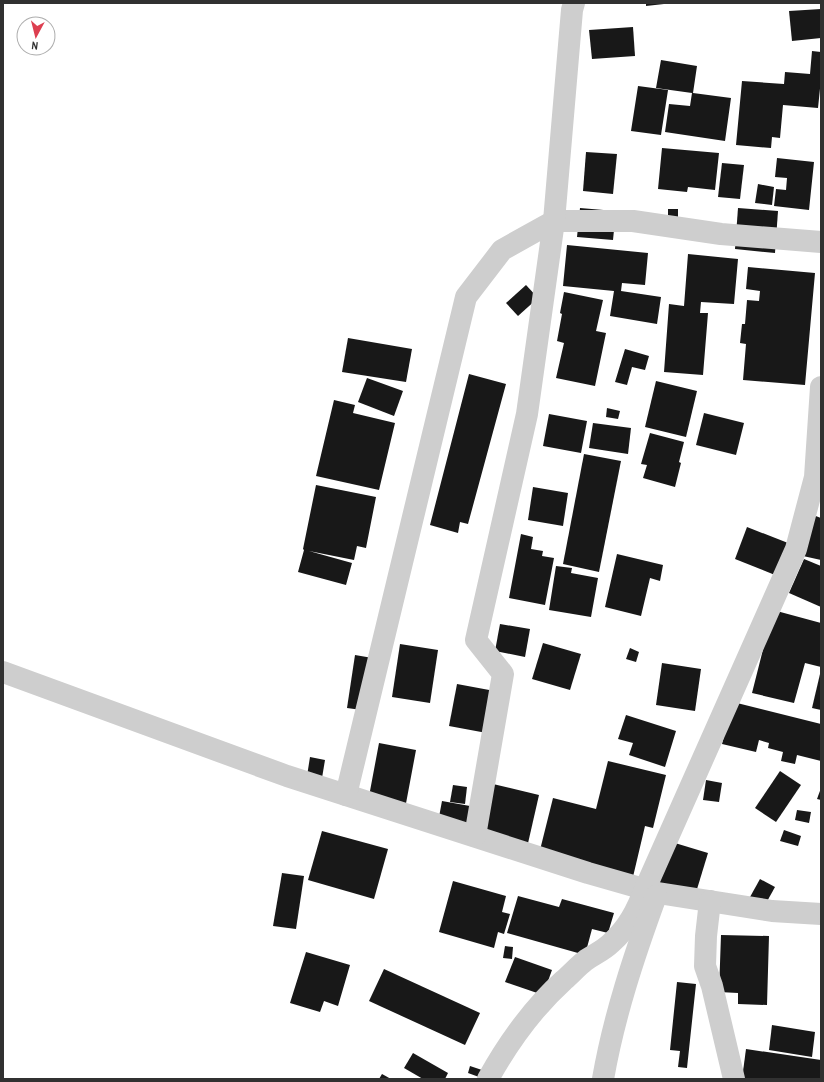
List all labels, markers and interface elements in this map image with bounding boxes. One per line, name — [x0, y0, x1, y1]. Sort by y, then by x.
north arrow — [16, 16, 56, 56]
text: N — [31, 39, 39, 53]

